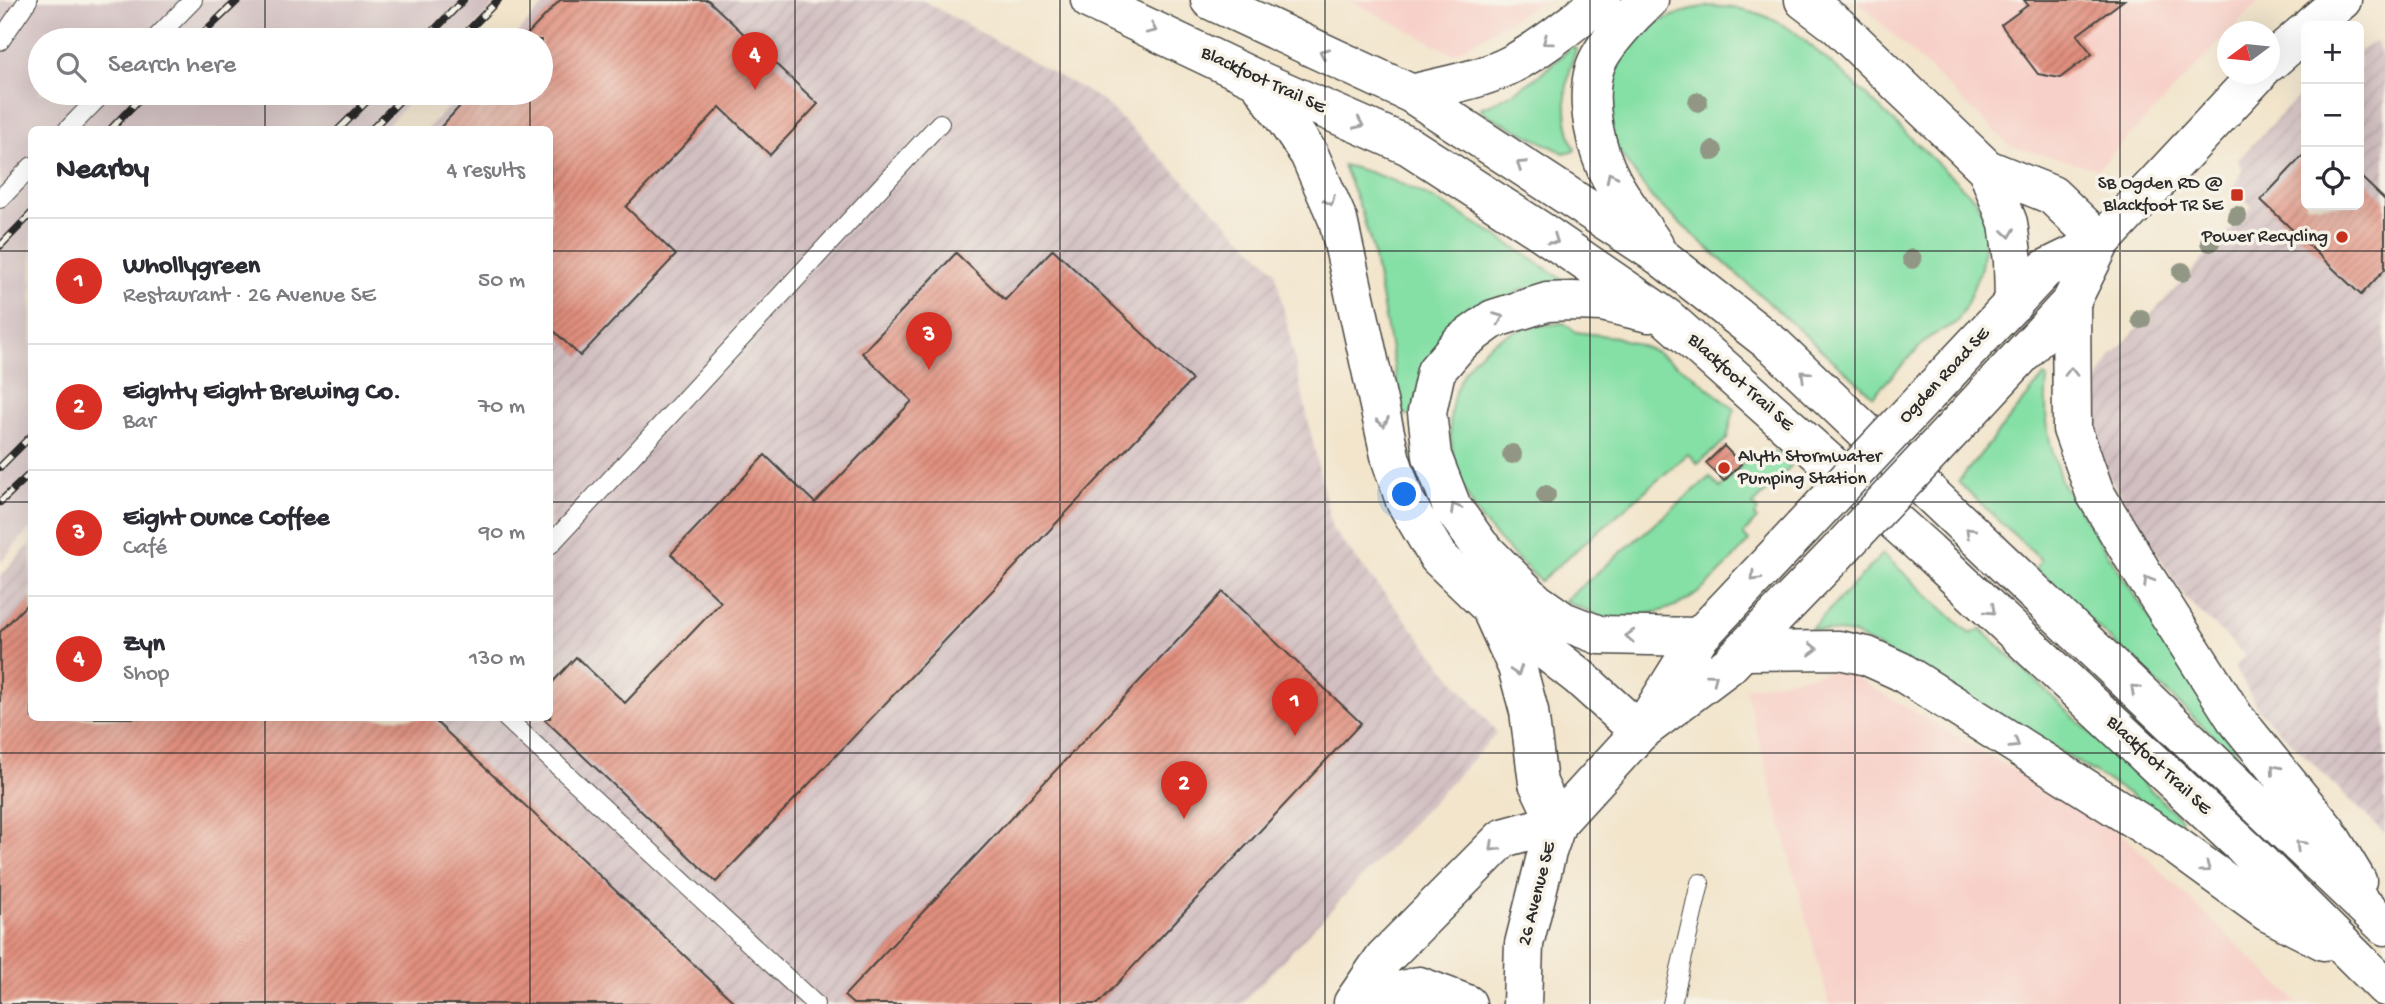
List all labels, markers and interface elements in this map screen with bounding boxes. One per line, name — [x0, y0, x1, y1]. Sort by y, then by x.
one-way arrow — [1145, 21, 1157, 35]
north arrow — [2217, 21, 2280, 84]
map controls — [2301, 21, 2364, 210]
button: + — [2301, 21, 2364, 84]
search box — [28, 28, 553, 105]
pin: 4 — [732, 32, 778, 90]
one-way arrow — [1542, 33, 1555, 45]
street label: Blackfoot Trail SE — [1196, 42, 1330, 120]
one-way arrow — [1319, 47, 1331, 61]
icon: search — [52, 48, 90, 86]
text: Search here — [108, 51, 236, 82]
button: − — [2301, 84, 2364, 147]
one-way arrow — [1352, 116, 1364, 130]
button: locate — [2301, 147, 2364, 210]
text: Nearby — [56, 154, 149, 189]
text: 4 results — [446, 158, 525, 185]
one-way arrow — [1516, 160, 1529, 173]
one-way arrow — [1606, 172, 1619, 184]
place label: SB Ogden RD @ Blackfoot TR SE — [2098, 173, 2224, 218]
marker: SB Ogden RD @ Blackfoot TR SE — [2229, 187, 2245, 203]
one-way arrow — [1322, 194, 1336, 207]
place label: Power Recycling — [2201, 226, 2328, 249]
one-way arrow — [2001, 227, 2016, 239]
marker: Power Recycling — [2334, 229, 2350, 245]
one-way arrow — [1546, 232, 1559, 244]
text: Whollygreen — [123, 252, 260, 283]
text: 1 — [74, 268, 84, 295]
text: 50 m — [478, 268, 525, 295]
text: Restaurant · 26 Avenue SE — [123, 283, 376, 310]
pin: 3 — [906, 312, 952, 370]
one-way arrow — [1493, 312, 1505, 326]
street label: Ogden Road SE — [1895, 322, 1996, 429]
street label: Blackfoot Trail SE — [1681, 329, 1799, 438]
one-way arrow — [2063, 366, 2079, 376]
one-way arrow — [1801, 371, 1814, 384]
text: Eighty Eight Brewing Co. — [123, 378, 401, 409]
text: 2 — [73, 394, 85, 421]
text: 70 m — [478, 394, 525, 421]
text: Bar — [123, 409, 156, 436]
one-way arrow — [1375, 416, 1389, 428]
place label: Alyth Stormwater Pumping Station — [1737, 446, 1884, 491]
marker: Alyth Stormwater Pumping Station — [1716, 460, 1732, 476]
your location — [1387, 477, 1421, 511]
one-way arrow — [1450, 503, 1463, 516]
text: Eight Ounce Coffee — [123, 504, 329, 535]
text: 3 — [73, 520, 85, 547]
text: 90 m — [479, 520, 525, 547]
one-way arrow — [1965, 527, 1978, 540]
text: Café — [123, 535, 167, 562]
one-way arrow — [1750, 569, 1763, 582]
one-way arrow — [2143, 575, 2156, 588]
one-way arrow — [1983, 601, 1996, 614]
one-way arrow — [1625, 629, 1636, 644]
text: Zyn — [123, 630, 165, 661]
one-way arrow — [1808, 642, 1819, 657]
text: 4 — [74, 646, 84, 673]
text: 130 m — [469, 646, 525, 673]
text: Shop — [123, 661, 169, 688]
one-way arrow — [1509, 665, 1524, 677]
one-way arrow — [1705, 673, 1717, 686]
pin: 1 — [1272, 678, 1318, 736]
one-way arrow — [2130, 684, 2143, 697]
street label: Blackfoot Trail SE — [2100, 711, 2216, 821]
one-way arrow — [2008, 735, 2021, 748]
pin: 2 — [1161, 761, 1207, 819]
one-way arrow — [2271, 764, 2283, 777]
one-way arrow — [1490, 838, 1503, 851]
street label: 26 Avenue SE — [1514, 839, 1562, 948]
one-way arrow — [2295, 841, 2308, 854]
one-way arrow — [2198, 860, 2211, 872]

